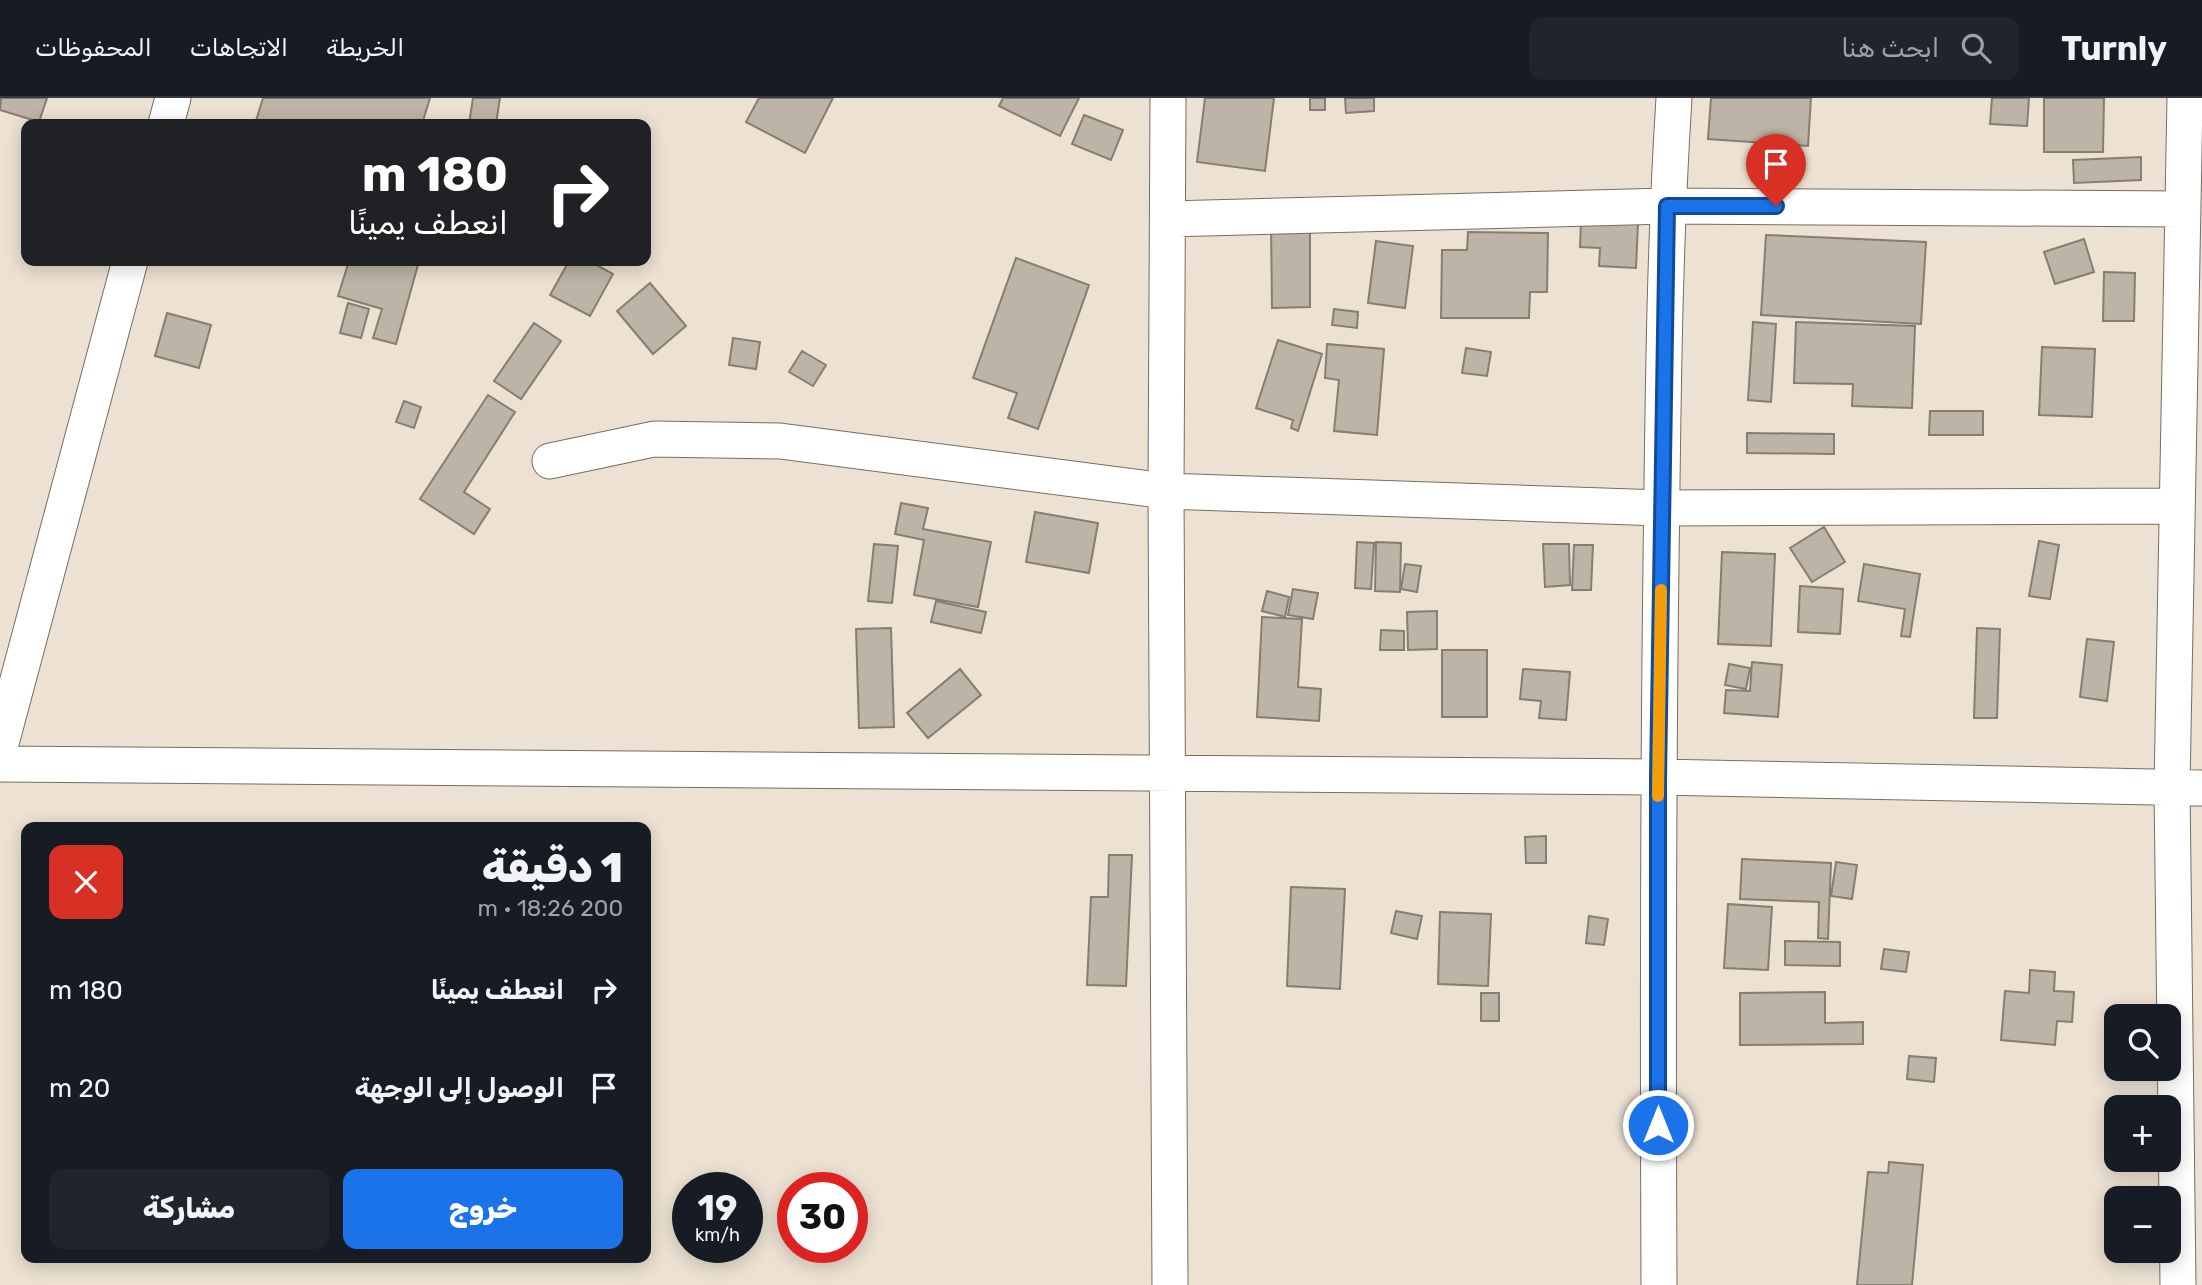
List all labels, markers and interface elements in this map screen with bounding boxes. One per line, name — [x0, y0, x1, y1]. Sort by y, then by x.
search box — [1529, 17, 2019, 80]
icon: search — [1957, 29, 1995, 67]
text: Turnly — [2061, 29, 2167, 68]
text: ابحث هنا — [1841, 33, 1939, 64]
text: المحفوظات — [35, 34, 152, 62]
text: الاتجاهات — [190, 34, 288, 62]
text: الخريطة — [326, 34, 404, 62]
pin — [1746, 134, 1806, 206]
text: 180 m — [362, 145, 508, 203]
icon: arrive — [1757, 145, 1795, 183]
icon: right — [532, 147, 623, 238]
text: انعطف يمينًا — [348, 204, 508, 242]
text: 1 دقيقة — [482, 843, 623, 893]
button: close — [49, 845, 123, 919]
text: 200 m · 18:26 — [478, 894, 623, 922]
icon: right — [585, 971, 623, 1009]
text: 180 m — [49, 975, 123, 1006]
text: انعطف يمينًا — [431, 975, 564, 1006]
map controls — [2104, 1004, 2181, 1263]
button: search — [2104, 1004, 2181, 1081]
icon: arrive — [585, 1069, 623, 1107]
text: 20 m — [49, 1073, 110, 1104]
text: الوصول إلى الوجهة — [355, 1073, 564, 1104]
position arrow — [1621, 1088, 1695, 1162]
button: + — [2104, 1095, 2181, 1172]
button: مشاركة — [49, 1169, 329, 1249]
button: خروج — [343, 1169, 623, 1249]
speed limit sign: 30 — [777, 1172, 868, 1263]
button: − — [2104, 1186, 2181, 1263]
text: 19 — [698, 1187, 737, 1229]
text: km/h — [695, 1224, 740, 1246]

